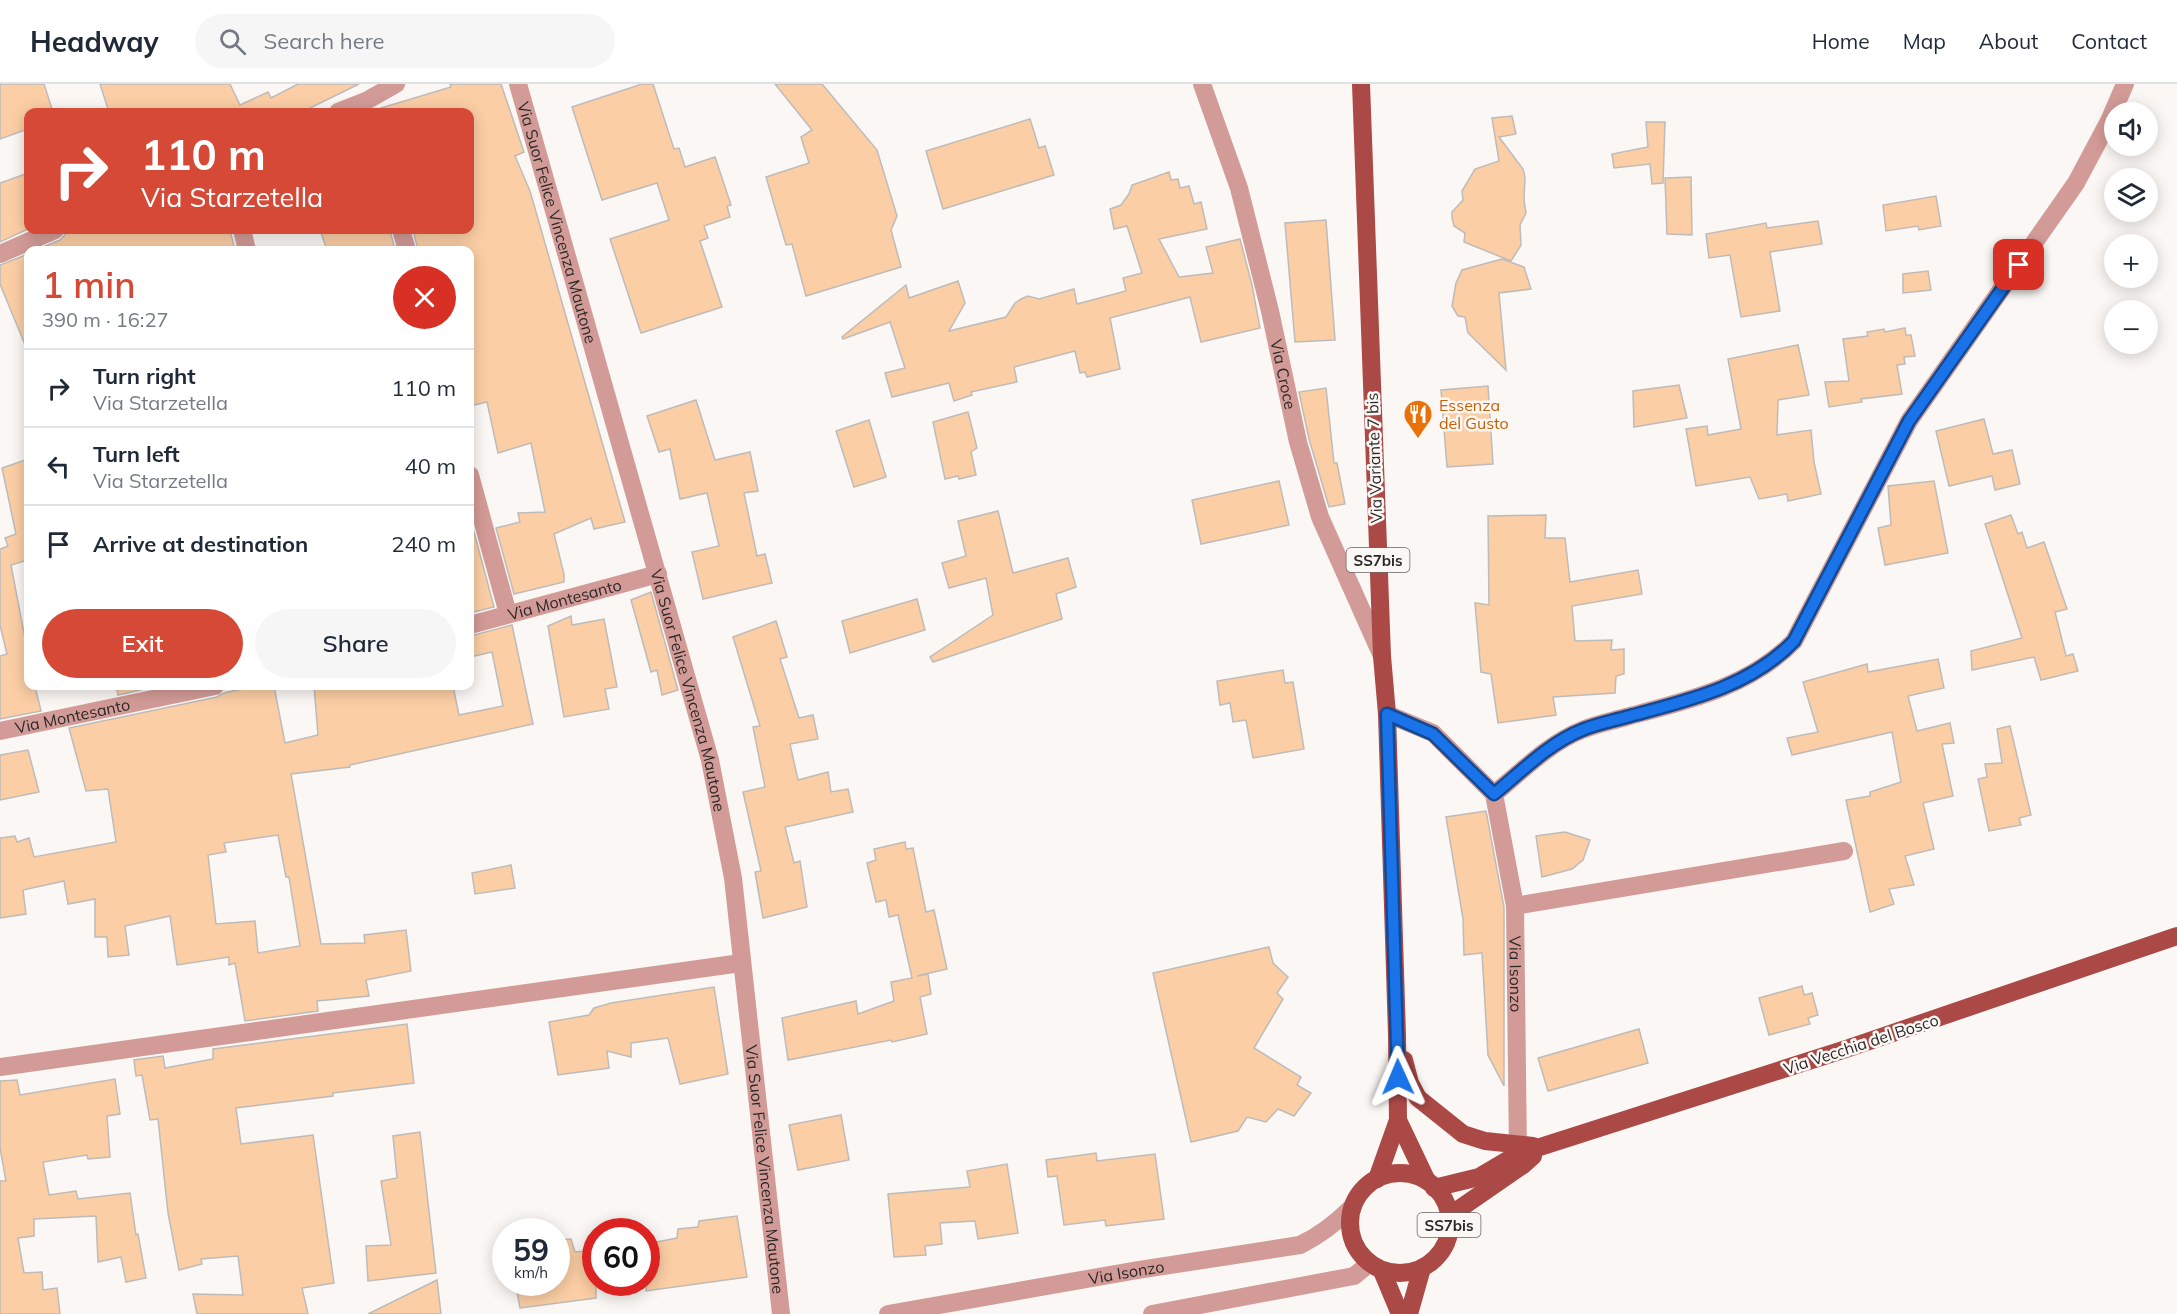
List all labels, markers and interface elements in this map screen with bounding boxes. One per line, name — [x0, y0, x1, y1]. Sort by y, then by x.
search box — [195, 14, 615, 68]
text: Headway — [30, 24, 159, 59]
icon: search — [216, 25, 249, 58]
text: Search here — [264, 27, 385, 55]
text: Home — [1812, 28, 1870, 54]
text: Map — [1903, 28, 1946, 54]
text: About — [1979, 28, 2038, 54]
text: Contact — [2071, 28, 2147, 54]
street label: Via Suor Felice Vincenza Mautone — [514, 99, 601, 346]
map controls — [2104, 102, 2158, 354]
button: sound — [2104, 102, 2158, 156]
text: 110 m — [141, 128, 266, 181]
icon: right — [42, 132, 120, 210]
button: layers — [2104, 168, 2158, 222]
text: Via Starzetella — [141, 180, 323, 214]
button: + — [2104, 234, 2158, 288]
pin — [1993, 239, 2044, 290]
icon: arrive — [2002, 248, 2035, 281]
text: 1 min — [42, 262, 136, 307]
button: close — [393, 266, 456, 329]
button: − — [2104, 300, 2158, 354]
text: 390 m · 16:27 — [42, 307, 168, 332]
street label: Via Croce — [1266, 337, 1301, 411]
text: Turn right — [93, 362, 196, 390]
icon: right — [42, 372, 75, 405]
text: 110 m — [391, 374, 456, 402]
text: Via Starzetella — [93, 390, 228, 415]
street label: Via Variante 7 bis — [1362, 392, 1386, 524]
place label: Essenza del Gusto — [1439, 395, 1509, 433]
restaurant icon: Essenza del Gusto — [1402, 398, 1434, 440]
text: Turn left — [93, 440, 180, 468]
icon: left — [42, 450, 75, 483]
text: 40 m — [405, 452, 456, 480]
text: Via Starzetella — [93, 468, 228, 493]
icon: arrive — [42, 528, 75, 561]
text: Arrive at destination — [93, 530, 308, 558]
text: 240 m — [391, 530, 456, 558]
road number: SS7bis — [1346, 548, 1410, 572]
street label: Via Suor Felice Vincenza Mautone — [646, 567, 730, 813]
street label: Via Montesanto — [506, 574, 624, 624]
button: Exit — [42, 609, 243, 678]
button: Share — [255, 609, 456, 678]
street label: Via Montesanto — [13, 694, 132, 738]
street label: Via Isonzo — [1505, 936, 1526, 1013]
street label: Via Vecchia del Bosco — [1781, 1010, 1941, 1078]
street label: Via Suor Felice Vincenza Mautone — [741, 1044, 789, 1295]
position arrow — [1366, 1045, 1430, 1109]
road number: SS7bis — [1418, 1213, 1480, 1237]
speed limit sign: 60 — [582, 1218, 660, 1296]
text: 59 — [513, 1231, 549, 1269]
street label: Via Isonzo — [1087, 1256, 1166, 1289]
text: km/h — [514, 1263, 548, 1282]

